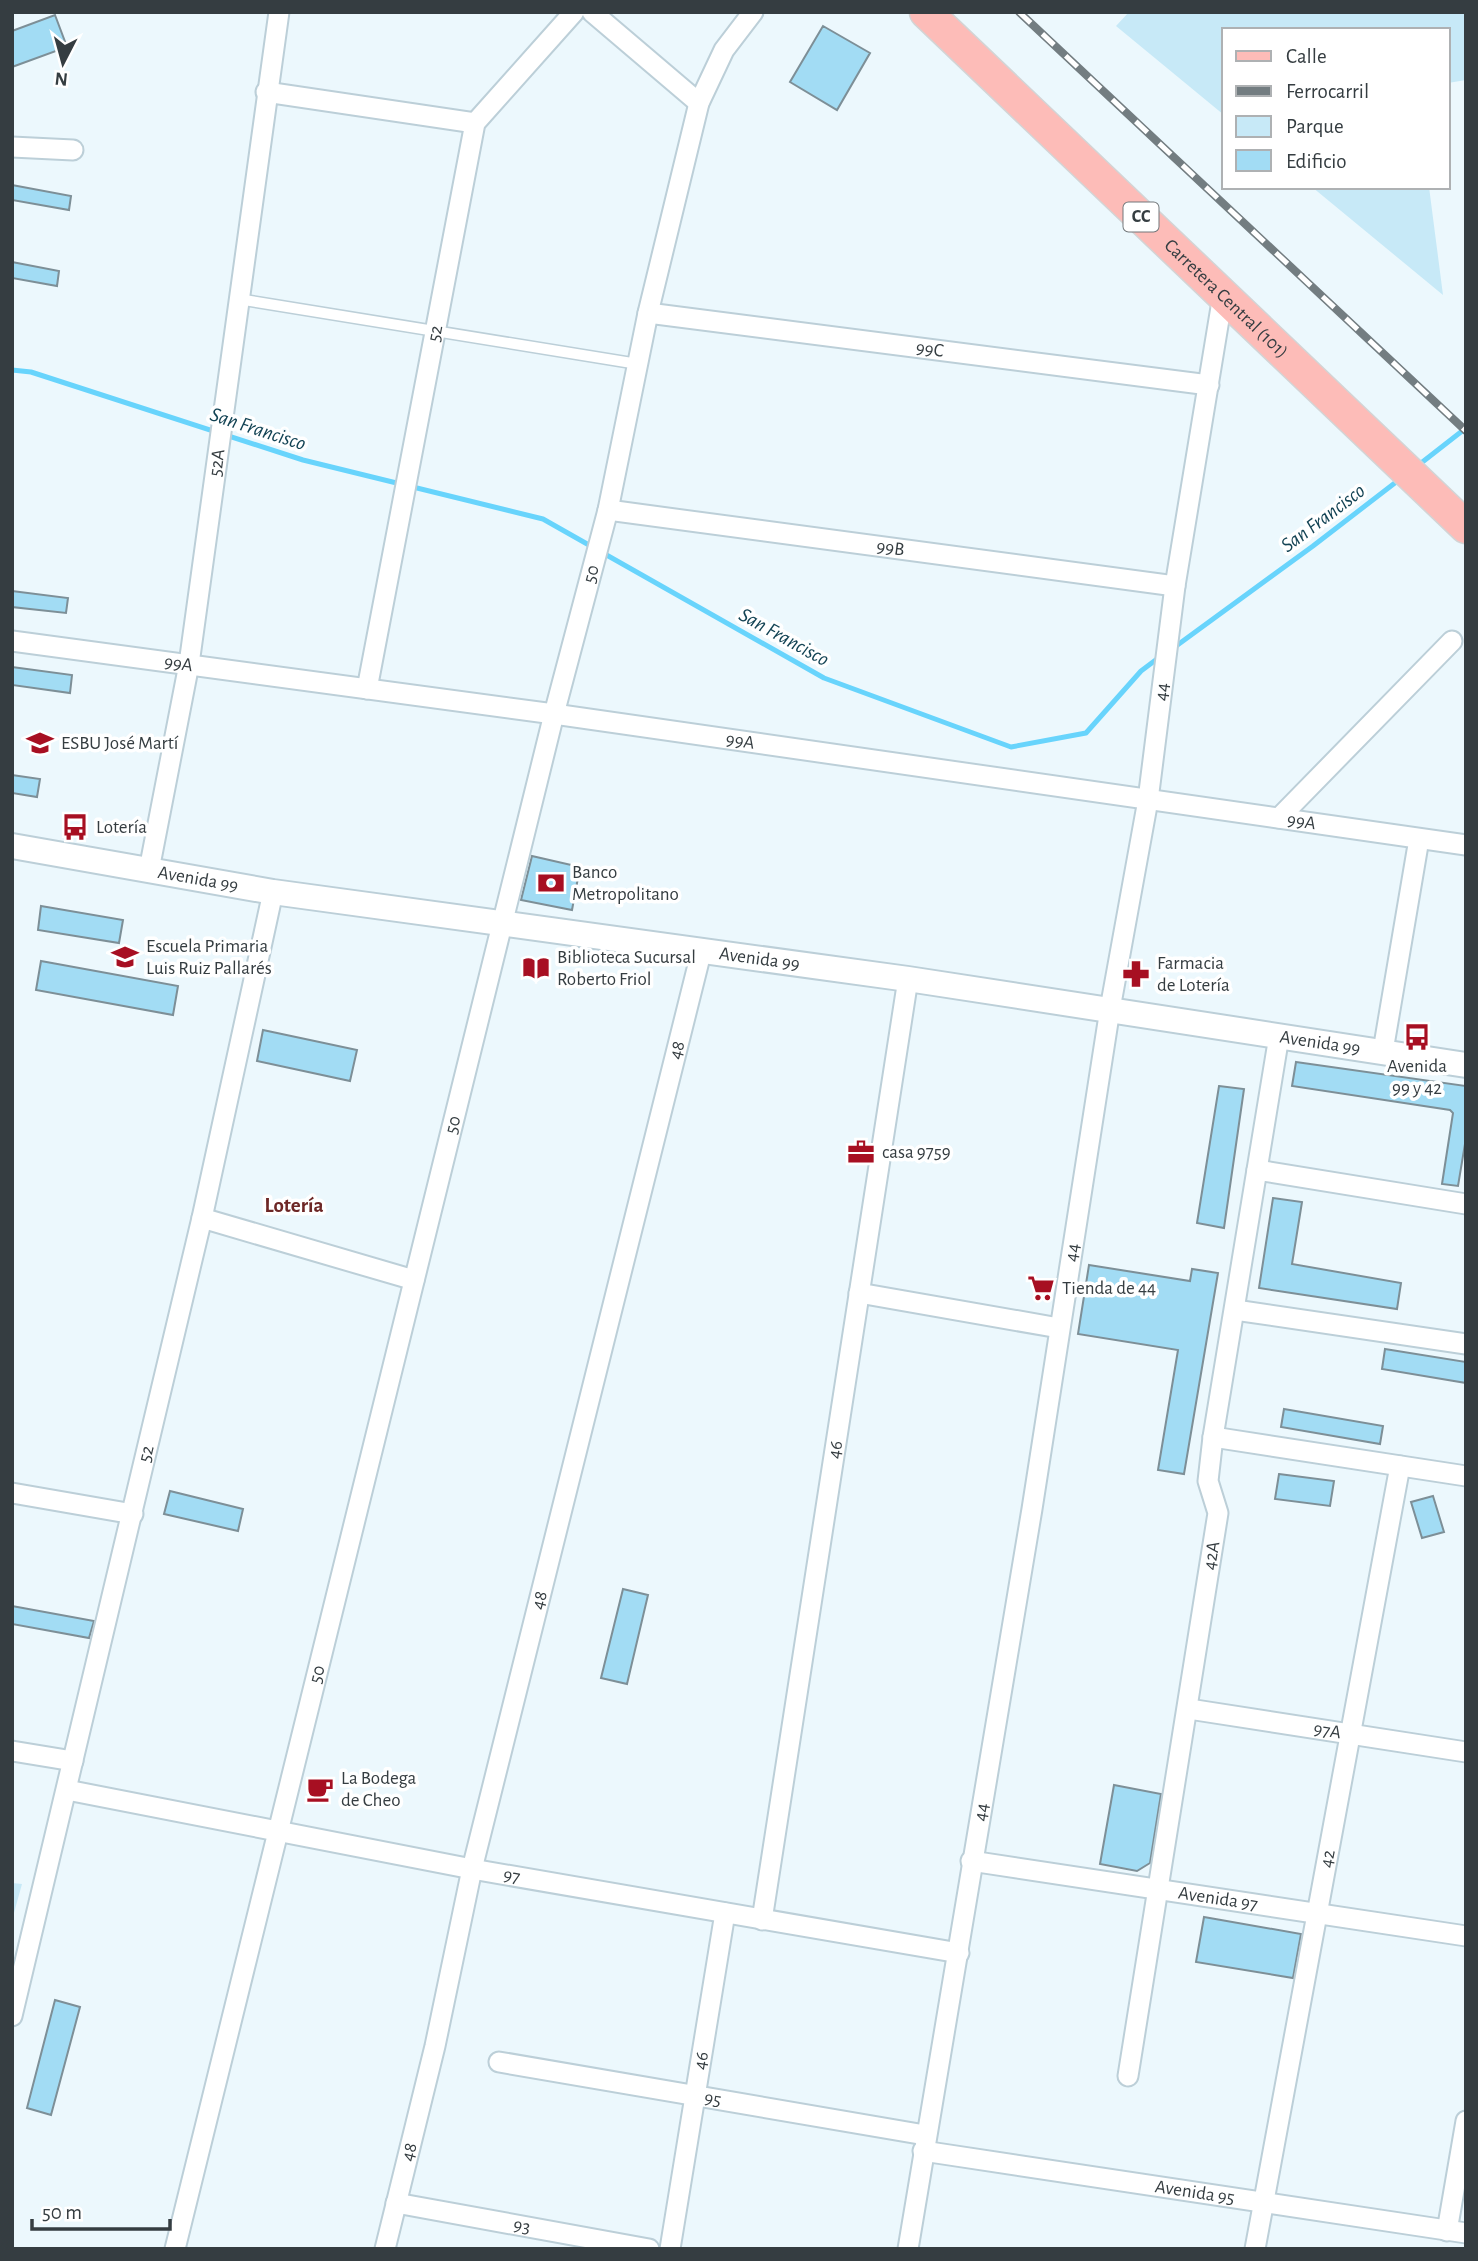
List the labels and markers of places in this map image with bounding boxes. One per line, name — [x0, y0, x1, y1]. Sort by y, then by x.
school or university icon: ESBU José Martí — [25, 728, 55, 758]
place label: ESBU José Martí — [61, 734, 179, 753]
bus stop icon: Lotería — [60, 812, 90, 842]
place label: Lotería — [96, 818, 147, 837]
place label: Banco Metropolitano — [572, 863, 679, 904]
bank icon: Banco Metropolitano — [536, 868, 566, 898]
place label: Escuela Primaria Luis Ruiz Pallarés — [146, 937, 272, 978]
school or university icon: Escuela Primaria Luis Ruiz Pallarés — [110, 942, 140, 972]
place label: Biblioteca Sucursal Roberto Friol — [557, 948, 696, 989]
library icon: Biblioteca Sucursal Roberto Friol — [521, 953, 551, 983]
place label: Farmacia de Lotería — [1157, 954, 1230, 995]
pharmacy icon: Farmacia de Lotería — [1121, 959, 1151, 989]
bus stop icon: Avenida 99 y 42 — [1402, 1022, 1432, 1052]
place label: Avenida 99 y 42 — [1387, 1057, 1447, 1098]
office icon: casa 9759 — [846, 1137, 876, 1167]
place label: casa 9759 — [882, 1143, 951, 1162]
supermarket icon: Tienda de 44 — [1026, 1273, 1056, 1303]
place label: Tienda de 44 — [1062, 1279, 1156, 1298]
place label: La Bodega de Cheo — [341, 1769, 417, 1810]
cafe icon: La Bodega de Cheo — [305, 1774, 335, 1804]

